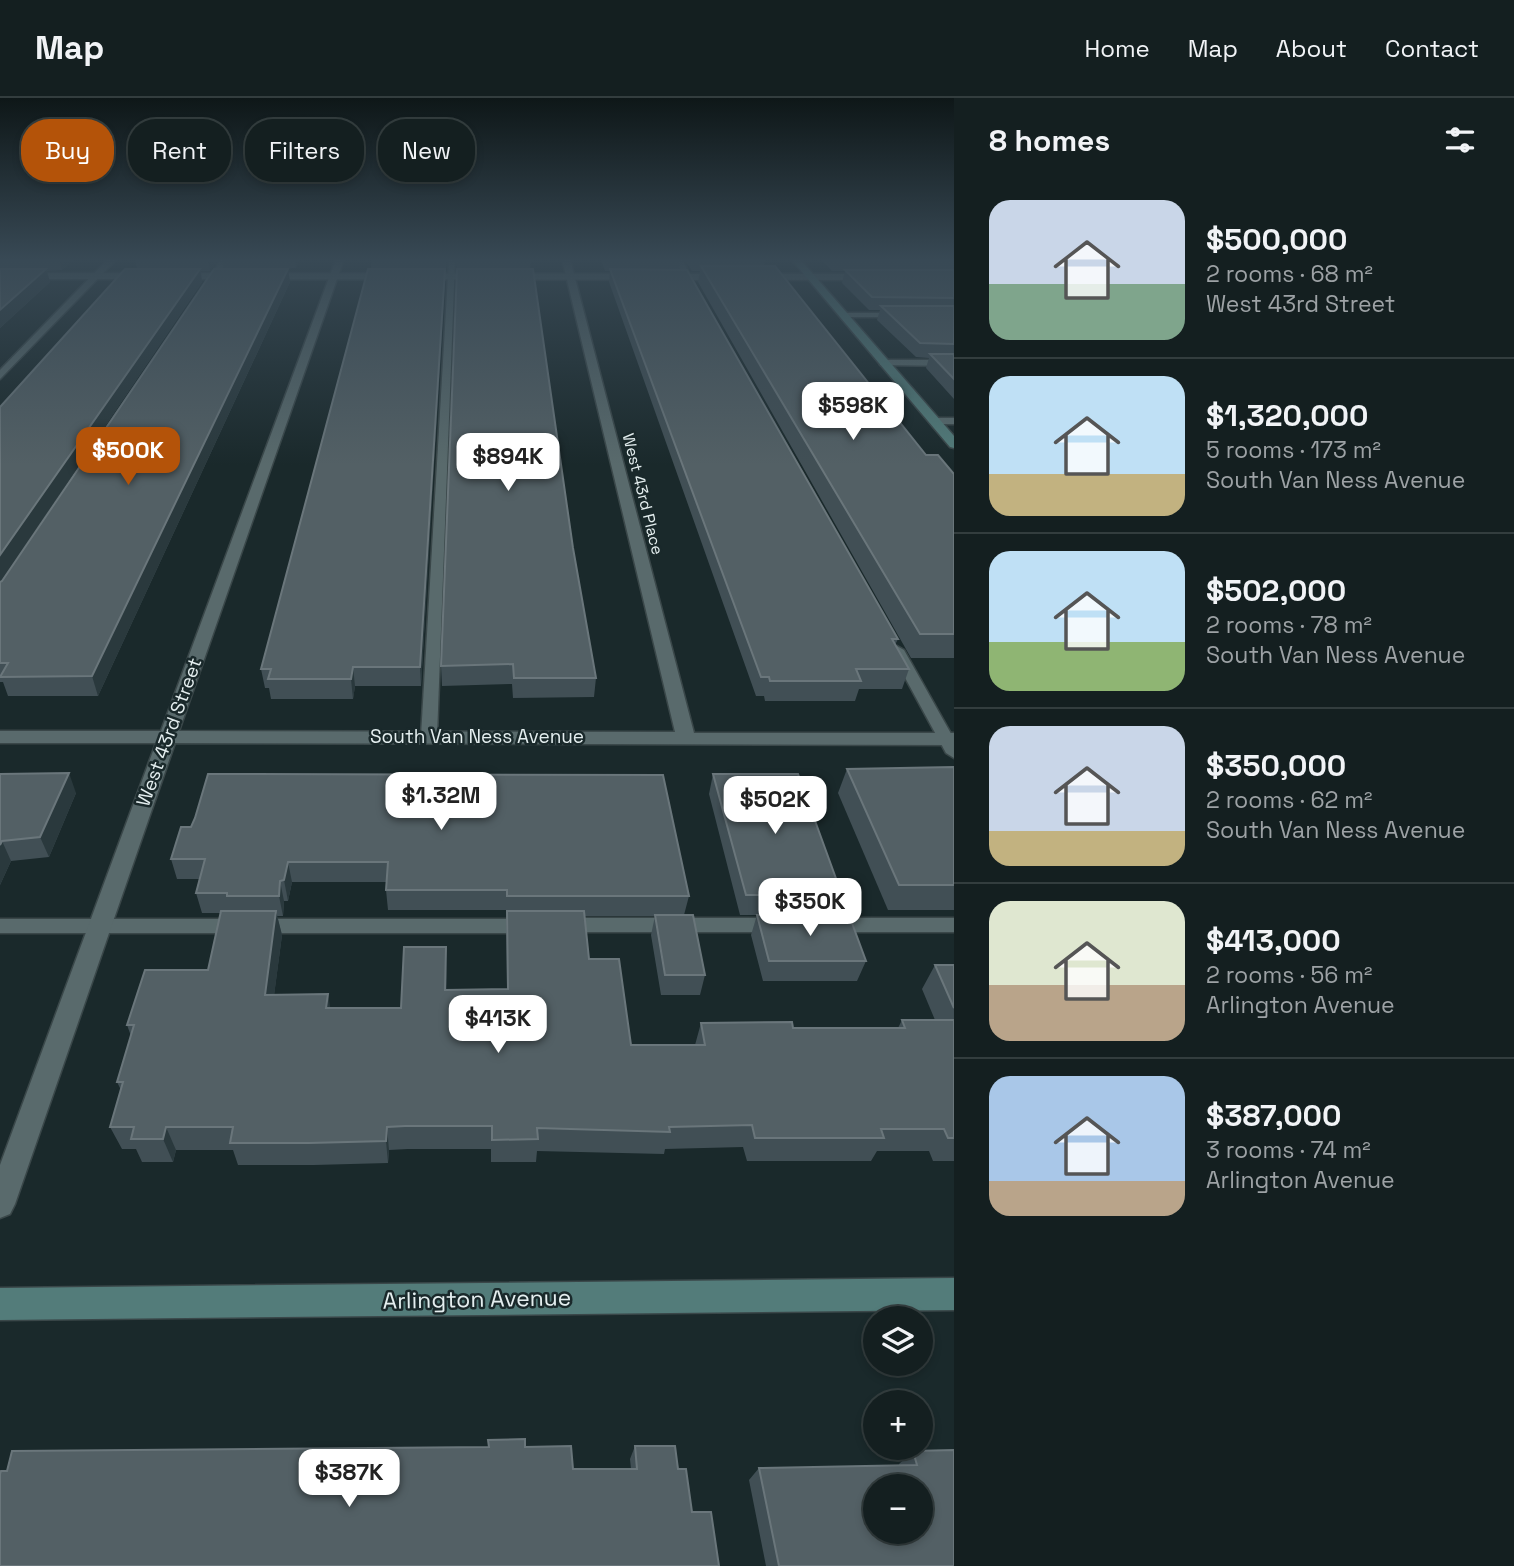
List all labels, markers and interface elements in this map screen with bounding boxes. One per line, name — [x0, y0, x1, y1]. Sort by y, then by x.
text: Map — [35, 27, 104, 69]
text: Home — [1084, 33, 1150, 64]
text: Map — [1188, 33, 1238, 64]
text: About — [1276, 33, 1347, 64]
text: Contact — [1385, 33, 1479, 64]
chip: Buy — [21, 119, 114, 182]
chip: Rent — [128, 119, 231, 182]
chip: Filters — [245, 119, 364, 182]
chip: New — [378, 119, 475, 182]
text: 8 homes — [989, 121, 1110, 160]
icon: filters — [1441, 121, 1479, 159]
text: $500,000 — [1206, 220, 1347, 259]
icon: home — [1045, 228, 1129, 312]
text: 2 rooms · 68 m² — [1206, 259, 1373, 289]
text: West 43rd Street — [1206, 289, 1395, 319]
pin: $598K — [804, 382, 902, 442]
text: $598K — [818, 390, 888, 420]
text: $1,320,000 — [1206, 396, 1368, 435]
icon: home — [1045, 404, 1129, 488]
pin: $500K — [79, 428, 177, 487]
street label: West 43rd Place — [618, 431, 668, 557]
pin: $894K — [459, 434, 557, 493]
text: $500K — [92, 435, 164, 465]
text: 5 rooms · 173 m² — [1206, 435, 1381, 465]
text: $894K — [473, 441, 543, 471]
text: South Van Ness Avenue — [1206, 465, 1465, 495]
text: $502,000 — [1206, 571, 1346, 610]
icon: home — [1045, 579, 1129, 663]
text: 2 rooms · 78 m² — [1206, 610, 1372, 640]
text: South Van Ness Avenue — [1206, 640, 1465, 670]
street label: West 43rd Street — [131, 654, 207, 810]
street label: South Van Ness Avenue — [370, 724, 584, 749]
text: $350,000 — [1206, 746, 1346, 785]
icon: home — [1045, 754, 1129, 838]
pin: $1.32M — [384, 772, 498, 832]
pin: $502K — [726, 776, 824, 836]
text: $1.32M — [401, 780, 481, 810]
text: $502K — [740, 784, 810, 814]
text: 2 rooms · 62 m² — [1206, 785, 1372, 815]
text: South Van Ness Avenue — [1206, 815, 1465, 845]
pin: $350K — [761, 878, 859, 938]
text: $350K — [774, 886, 846, 916]
text: $413,000 — [1206, 921, 1341, 960]
icon: home — [1045, 929, 1129, 1013]
text: 2 rooms · 56 m² — [1206, 960, 1372, 990]
text: Arlington Avenue — [1206, 990, 1395, 1020]
pin: $413K — [449, 996, 547, 1055]
text: $413K — [465, 1003, 531, 1033]
text: $387,000 — [1206, 1096, 1341, 1135]
icon: home — [1045, 1104, 1129, 1188]
text: 3 rooms · 74 m² — [1206, 1135, 1371, 1165]
text: Arlington Avenue — [1206, 1165, 1395, 1195]
street label: Arlington Avenue — [382, 1282, 572, 1316]
map controls — [863, 1306, 933, 1544]
button: layers — [863, 1306, 933, 1376]
button: + — [863, 1390, 933, 1460]
pin: $387K — [300, 1450, 398, 1509]
text: $387K — [315, 1457, 383, 1487]
button: − — [863, 1474, 933, 1544]

